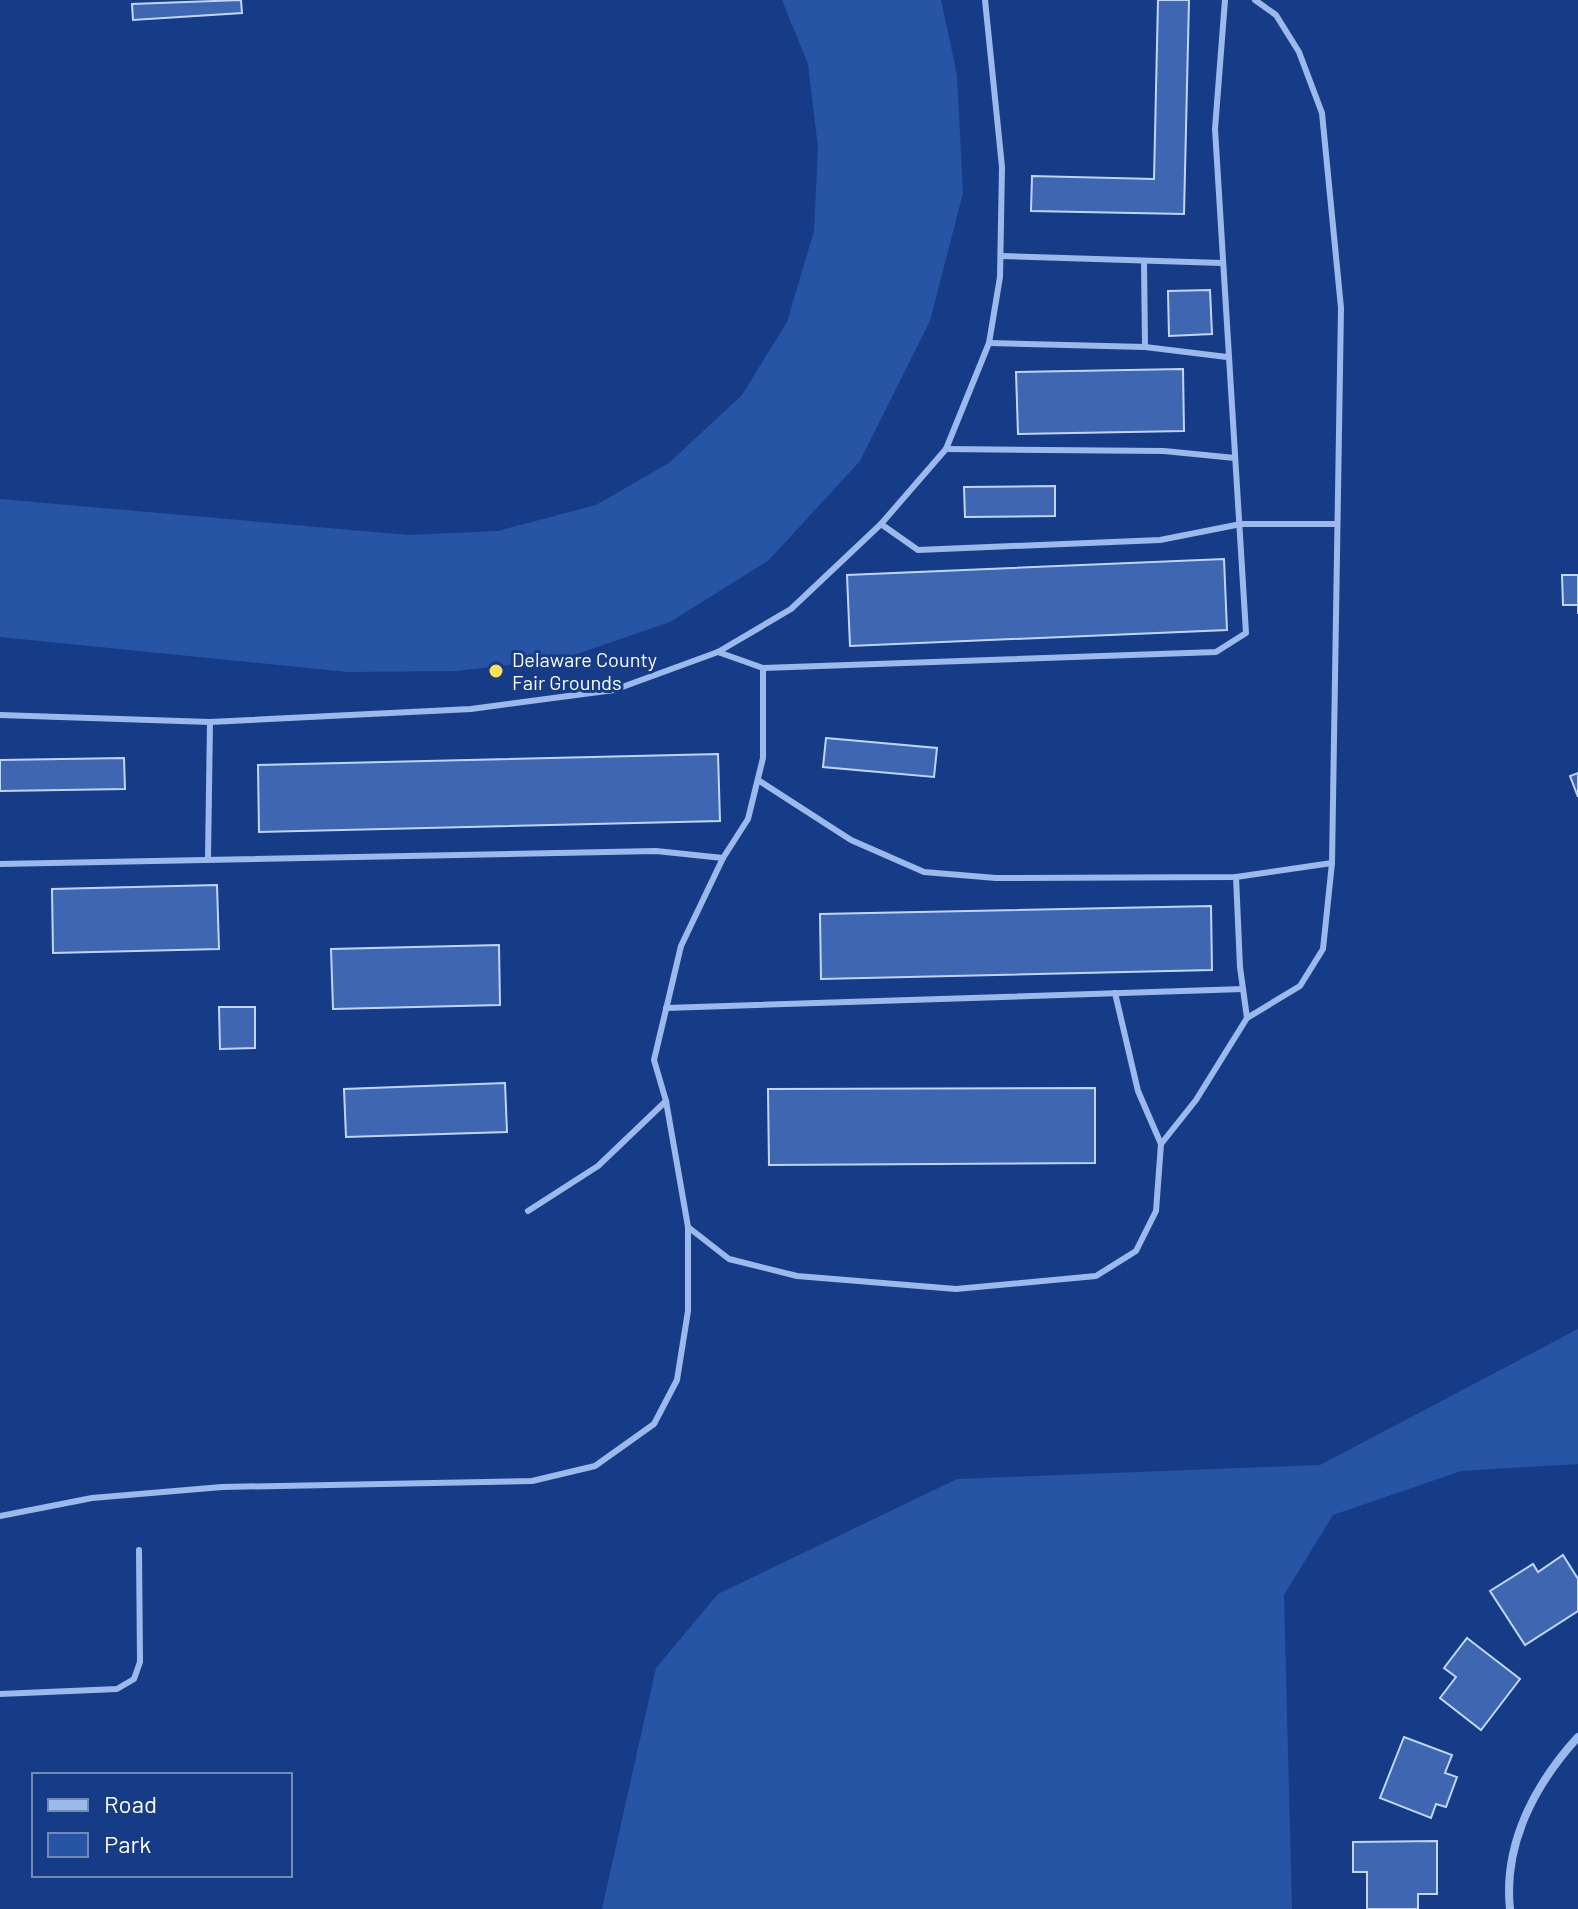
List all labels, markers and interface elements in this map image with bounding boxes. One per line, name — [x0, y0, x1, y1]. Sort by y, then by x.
place label: Delaware County Fair Grounds — [512, 647, 657, 694]
marker: Delaware County Fair Grounds — [487, 662, 505, 680]
legend — [32, 1773, 292, 1877]
text: Road — [104, 1789, 157, 1818]
text: Park — [104, 1829, 151, 1858]

